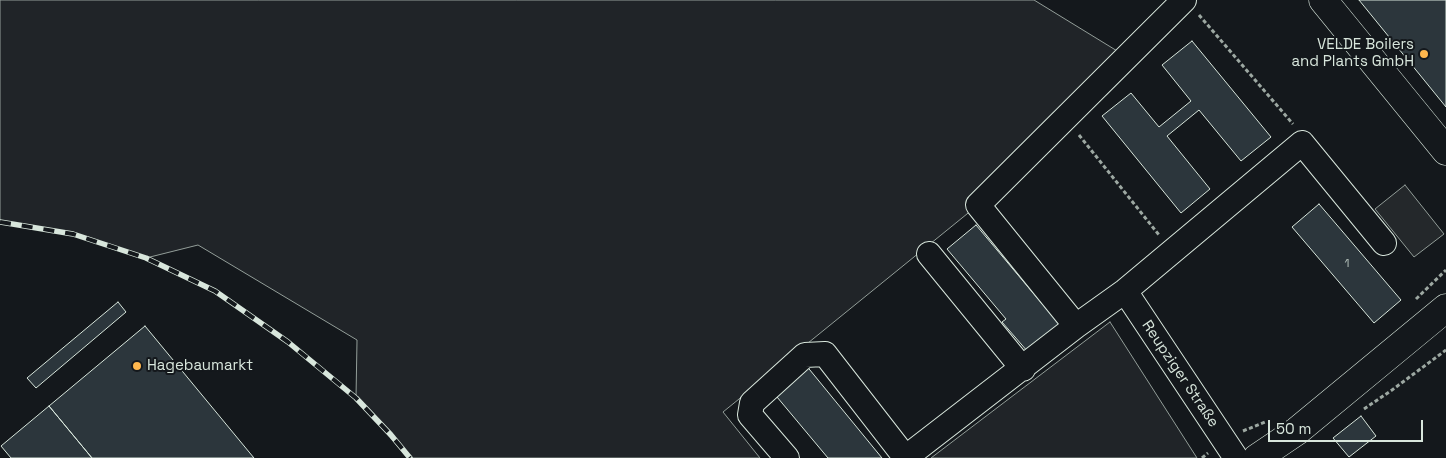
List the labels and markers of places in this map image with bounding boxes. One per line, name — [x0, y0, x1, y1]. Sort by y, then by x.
place label: VELDE Boilers and Plants GmbH — [1291, 36, 1414, 71]
marker: VELDE Boilers and Plants GmbH — [1418, 48, 1430, 60]
place label: Hagebaumarkt — [147, 357, 253, 375]
marker: Hagebaumarkt — [131, 360, 143, 372]

